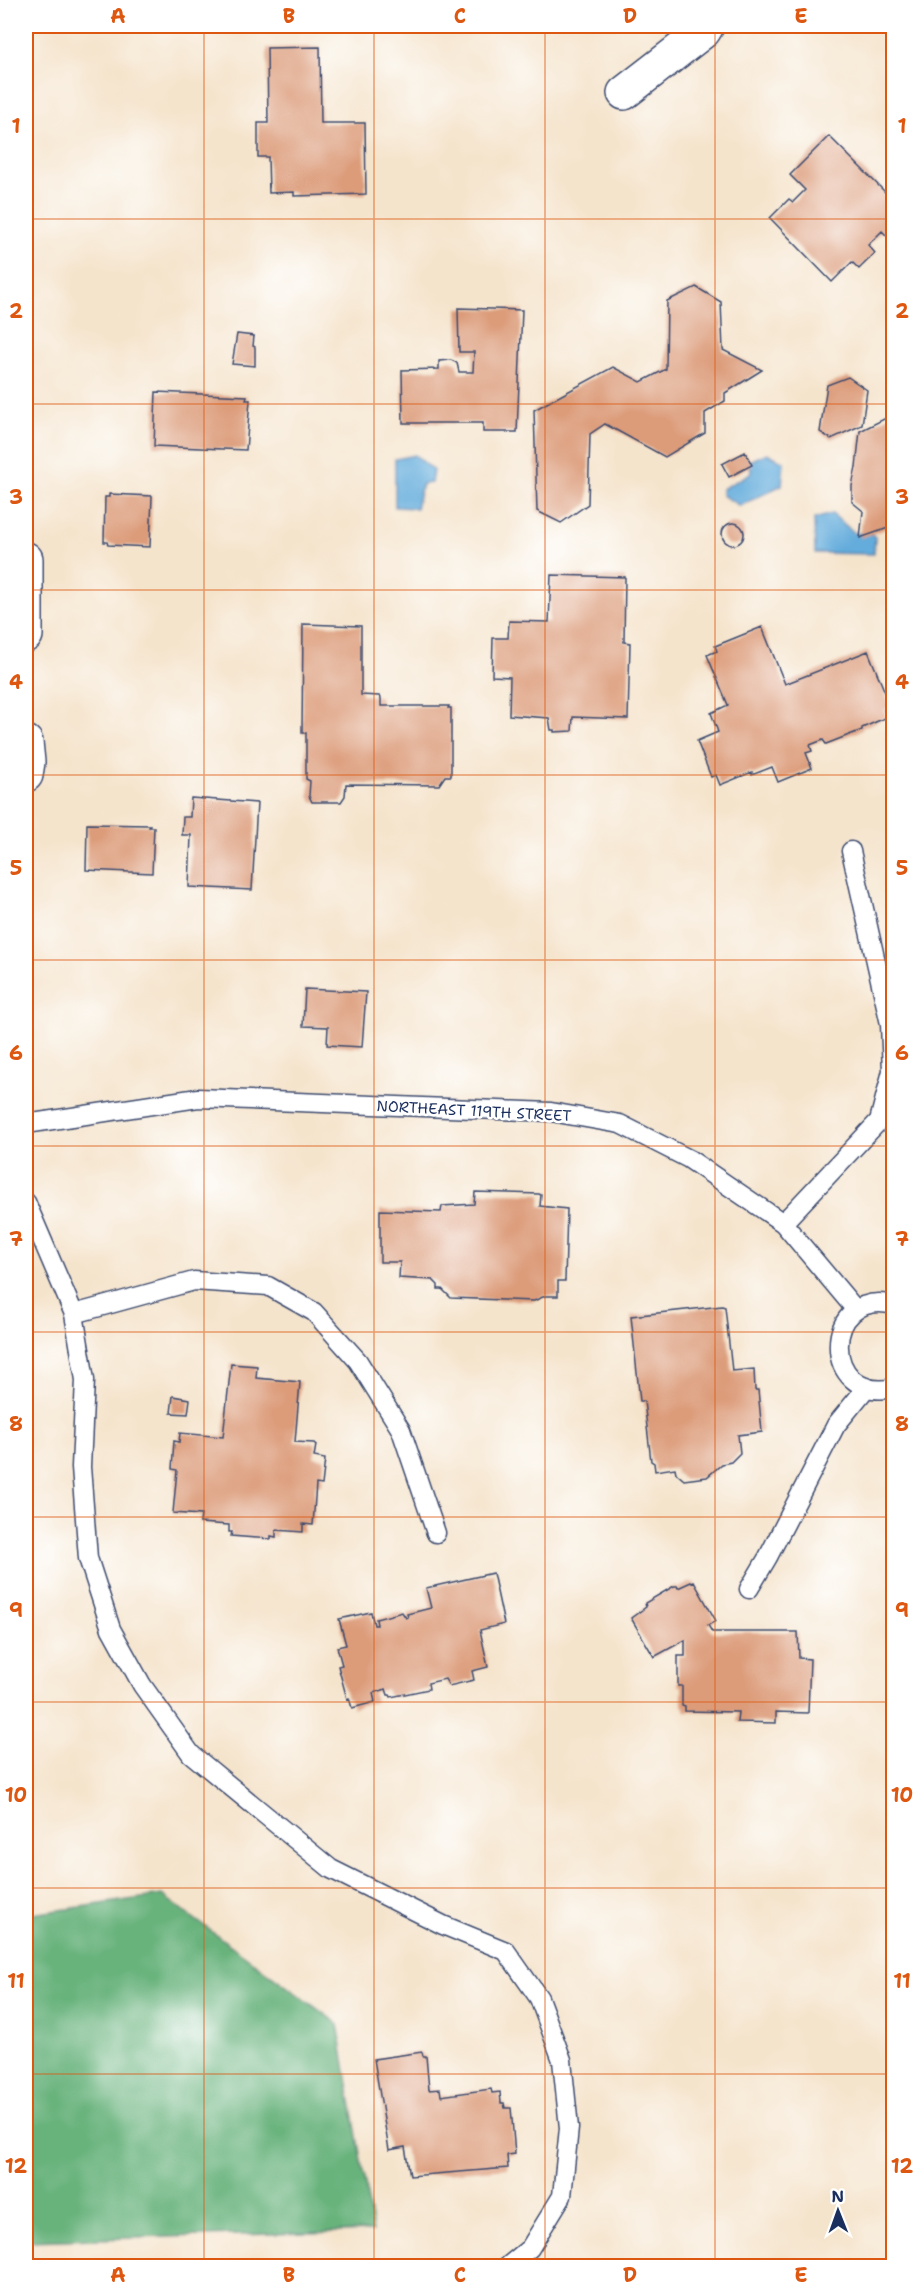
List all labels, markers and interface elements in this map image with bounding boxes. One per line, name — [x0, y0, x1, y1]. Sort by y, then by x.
text: A — [110, 3, 126, 29]
text: B — [283, 3, 295, 29]
text: C — [454, 3, 466, 29]
text: D — [623, 3, 637, 29]
text: E — [794, 3, 808, 29]
text: 1 — [11, 113, 21, 139]
text: 1 — [897, 113, 907, 139]
text: 2 — [9, 298, 23, 324]
text: 2 — [895, 298, 909, 324]
text: 3 — [9, 484, 23, 510]
text: 3 — [895, 484, 909, 510]
text: 4 — [9, 669, 23, 695]
text: 4 — [895, 669, 909, 695]
text: 5 — [10, 855, 22, 881]
text: 5 — [896, 855, 908, 881]
text: 6 — [9, 1040, 23, 1066]
text: 6 — [895, 1040, 909, 1066]
street label: NORTHEAST 119TH STREET — [376, 1096, 572, 1126]
text: 7 — [9, 1226, 23, 1252]
text: 7 — [895, 1226, 909, 1252]
text: 8 — [9, 1411, 23, 1437]
text: 8 — [895, 1411, 909, 1437]
text: 9 — [9, 1597, 23, 1623]
text: 9 — [895, 1597, 909, 1623]
text: 10 — [5, 1782, 27, 1808]
text: 10 — [891, 1782, 913, 1808]
text: 11 — [7, 1968, 25, 1994]
text: 11 — [893, 1968, 911, 1994]
text: 12 — [5, 2153, 27, 2179]
text: 12 — [891, 2153, 913, 2179]
north arrow — [808, 2181, 868, 2241]
text: N — [831, 2186, 844, 2207]
text: A — [110, 2262, 126, 2288]
text: B — [283, 2262, 295, 2288]
text: C — [454, 2262, 466, 2288]
text: D — [623, 2262, 637, 2288]
text: E — [794, 2262, 808, 2288]

